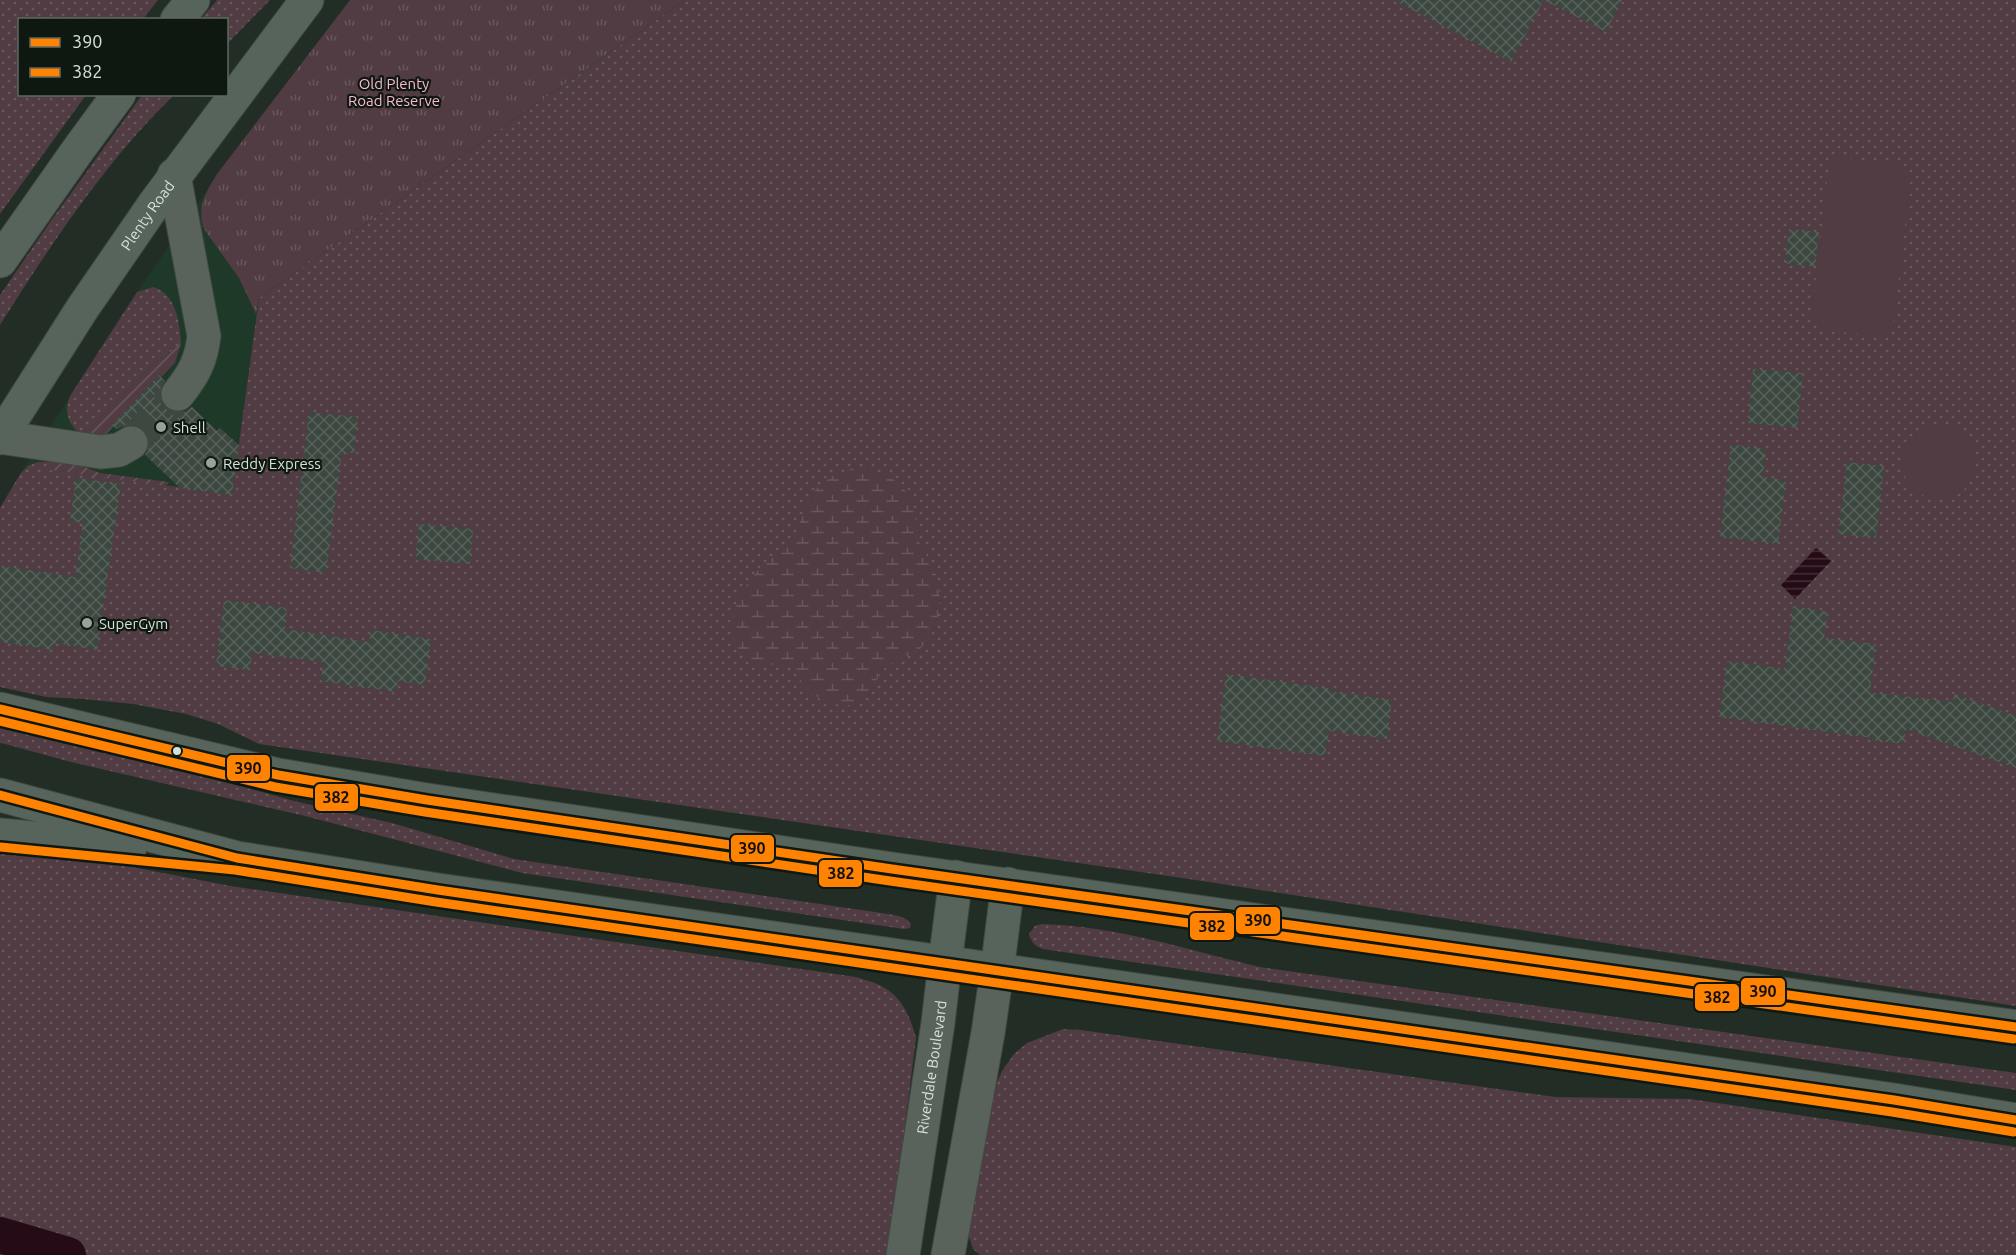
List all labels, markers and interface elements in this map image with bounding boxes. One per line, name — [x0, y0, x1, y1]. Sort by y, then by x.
legend — [18, 18, 228, 96]
text: 390 — [72, 31, 102, 51]
text: 382 — [72, 61, 102, 81]
park label: Old Plenty Road Reserve — [348, 75, 440, 109]
street label: Plenty Road — [117, 177, 177, 253]
place label: Shell — [173, 419, 206, 436]
marker: Shell — [154, 420, 168, 434]
place label: Reddy Express — [223, 455, 321, 472]
marker: Reddy Express — [204, 456, 218, 470]
place label: SuperGym — [99, 615, 168, 632]
marker: SuperGym — [80, 616, 94, 630]
unlabelled marker — [171, 745, 183, 757]
line badge: 390 — [226, 754, 271, 782]
text: 390 — [234, 759, 262, 777]
line badge: 382 — [314, 783, 359, 812]
text: 382 — [322, 788, 350, 806]
line badge: 390 — [730, 834, 775, 863]
text: 390 — [738, 839, 766, 857]
line badge: 382 — [818, 859, 863, 888]
text: 382 — [827, 864, 855, 882]
line badge: 390 — [1235, 906, 1281, 935]
text: 390 — [1244, 911, 1272, 929]
line badge: 382 — [1189, 912, 1235, 941]
text: 382 — [1198, 917, 1226, 935]
line badge: 390 — [1740, 977, 1786, 1006]
text: 390 — [1749, 982, 1777, 1000]
line badge: 382 — [1694, 983, 1740, 1012]
text: 382 — [1703, 988, 1731, 1006]
street label: Riverdale Boulevard — [913, 999, 949, 1135]

